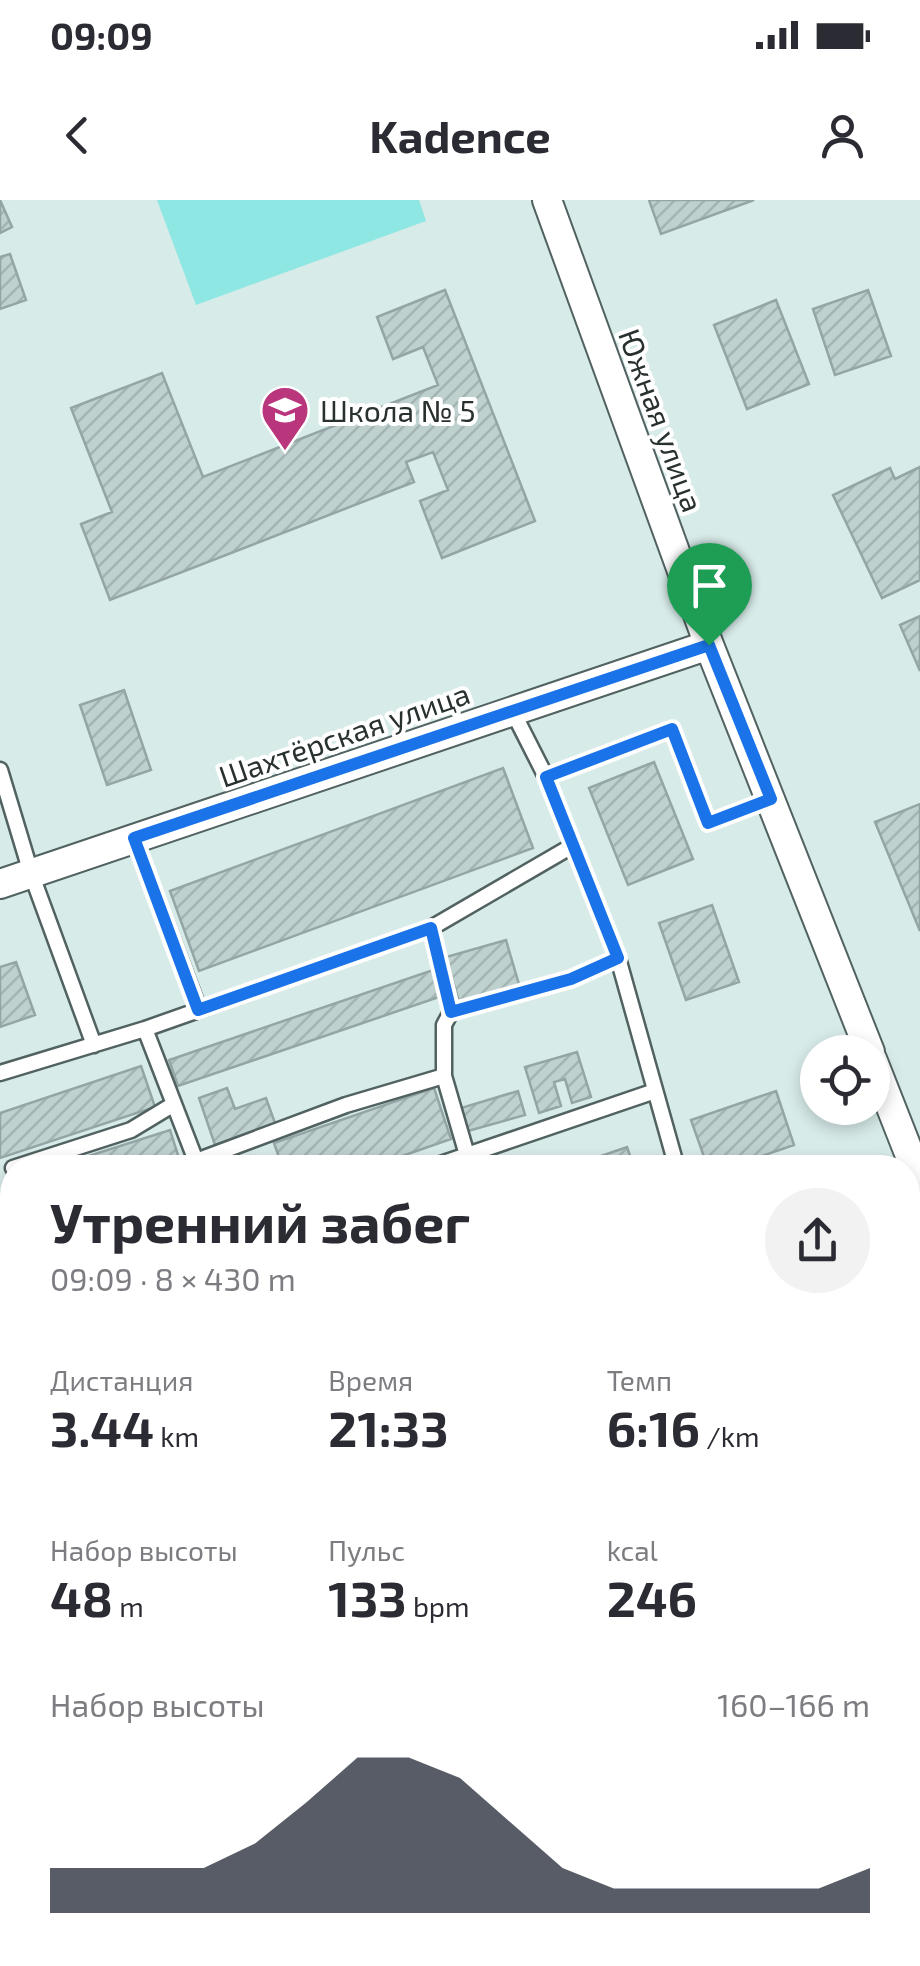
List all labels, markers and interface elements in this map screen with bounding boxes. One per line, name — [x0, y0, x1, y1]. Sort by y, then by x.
text: 09:09 — [50, 12, 153, 58]
icon: back — [50, 108, 105, 163]
text: Kadence — [369, 108, 551, 162]
icon: person — [815, 108, 870, 163]
street label: Южная улица — [611, 324, 712, 517]
school or university icon: Школа № 5 — [259, 384, 311, 452]
place label: Школа № 5 — [320, 392, 476, 428]
pin — [667, 543, 752, 646]
icon: arrive — [682, 558, 737, 613]
street label: Шахтёрская улица — [214, 674, 474, 795]
map controls — [800, 1035, 890, 1125]
button: locate — [800, 1035, 890, 1125]
text: Утренний забег — [50, 1188, 470, 1254]
button: share — [765, 1188, 870, 1293]
text: 09:09 · 8 × 430 m — [50, 1259, 296, 1297]
text: Дистанция — [50, 1363, 193, 1397]
text: Время — [328, 1363, 413, 1397]
text: Темп — [607, 1363, 672, 1397]
text: 3.44 — [50, 1397, 154, 1457]
text: 21:33 — [328, 1397, 449, 1457]
text: 6:16 — [607, 1397, 700, 1457]
text: km — [154, 1419, 199, 1453]
text: /km — [700, 1419, 760, 1453]
text: Набор высоты — [50, 1533, 238, 1567]
text: Пульс — [328, 1533, 405, 1567]
text: kcal — [607, 1533, 658, 1567]
text: 48 — [50, 1567, 113, 1627]
text: 133 — [328, 1567, 407, 1627]
text: 246 — [607, 1567, 697, 1627]
text: m — [113, 1589, 144, 1623]
text: bpm — [407, 1589, 470, 1623]
text: Набор высоты — [50, 1685, 265, 1723]
text: 160–166 m — [717, 1685, 870, 1723]

